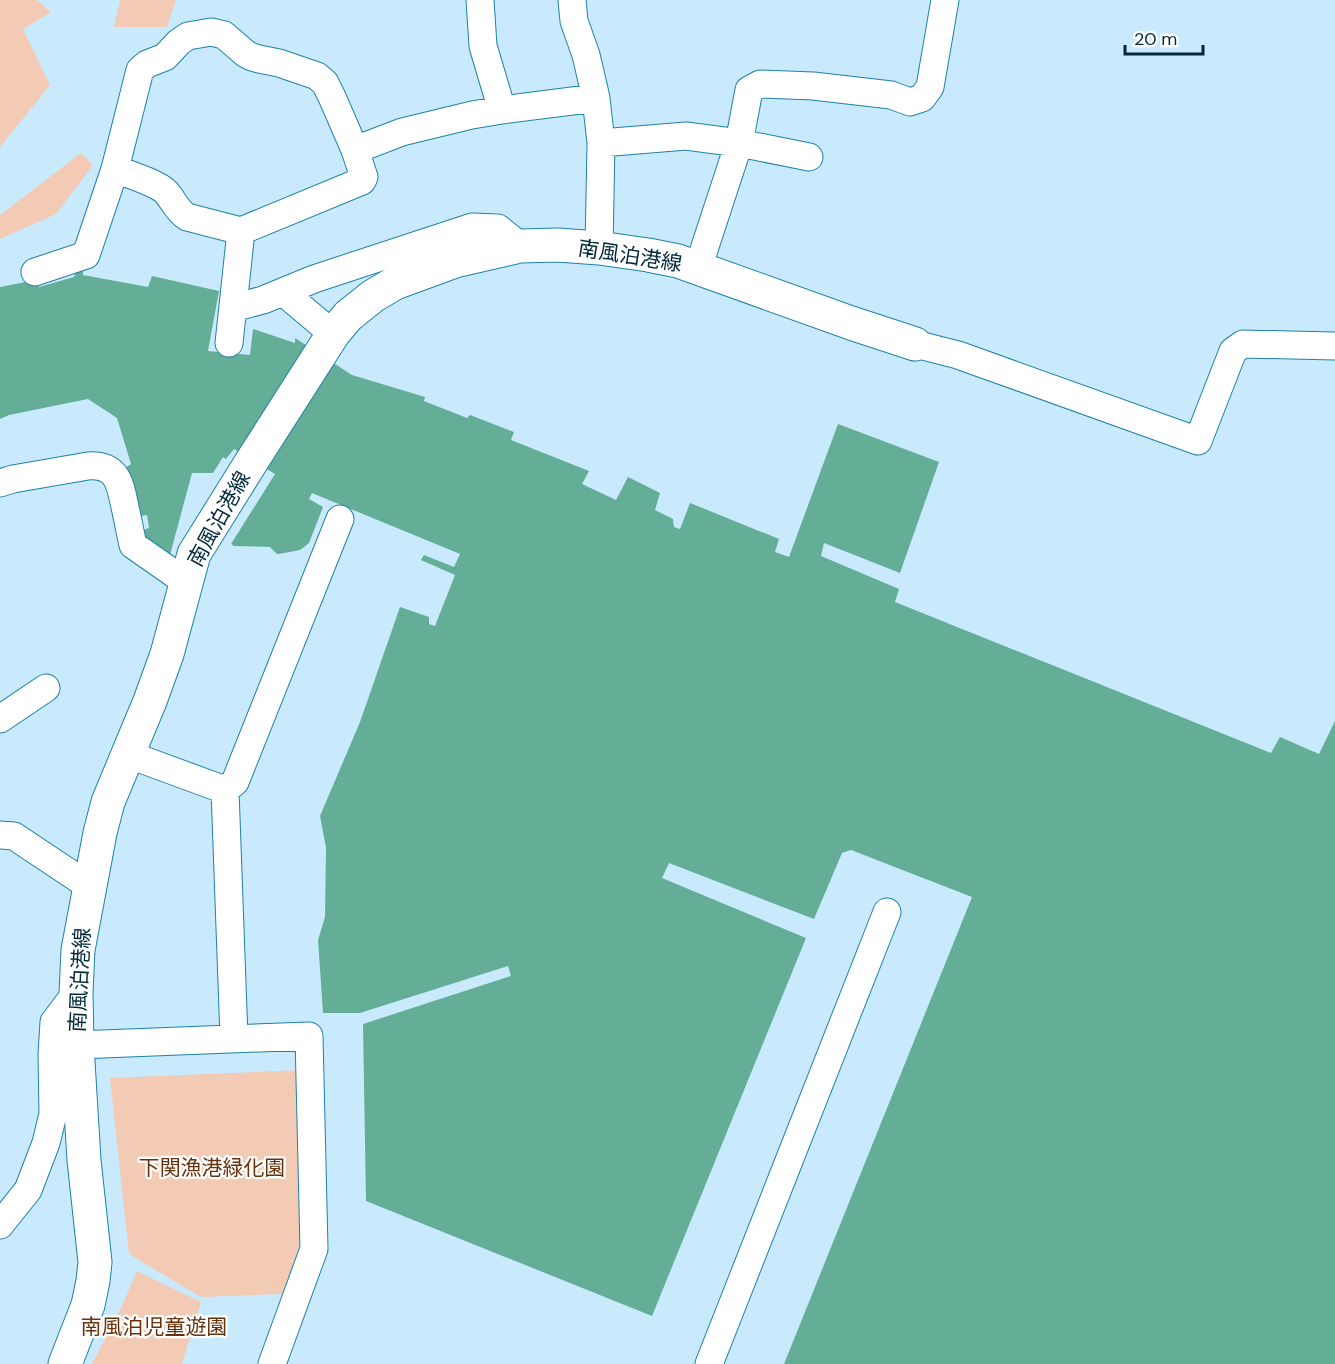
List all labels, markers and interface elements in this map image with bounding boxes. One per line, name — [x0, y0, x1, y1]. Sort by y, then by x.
scale bar — [1125, 18, 1203, 56]
text: 20 m — [1134, 27, 1177, 51]
street label: 南風泊港線 — [576, 234, 684, 278]
street label: 南風泊港線 — [181, 466, 257, 572]
street label: 南風泊港線 — [63, 927, 97, 1033]
park label: 下関漁港緑化園 — [139, 1154, 286, 1182]
park label: 南風泊児童遊園 — [81, 1313, 228, 1341]

